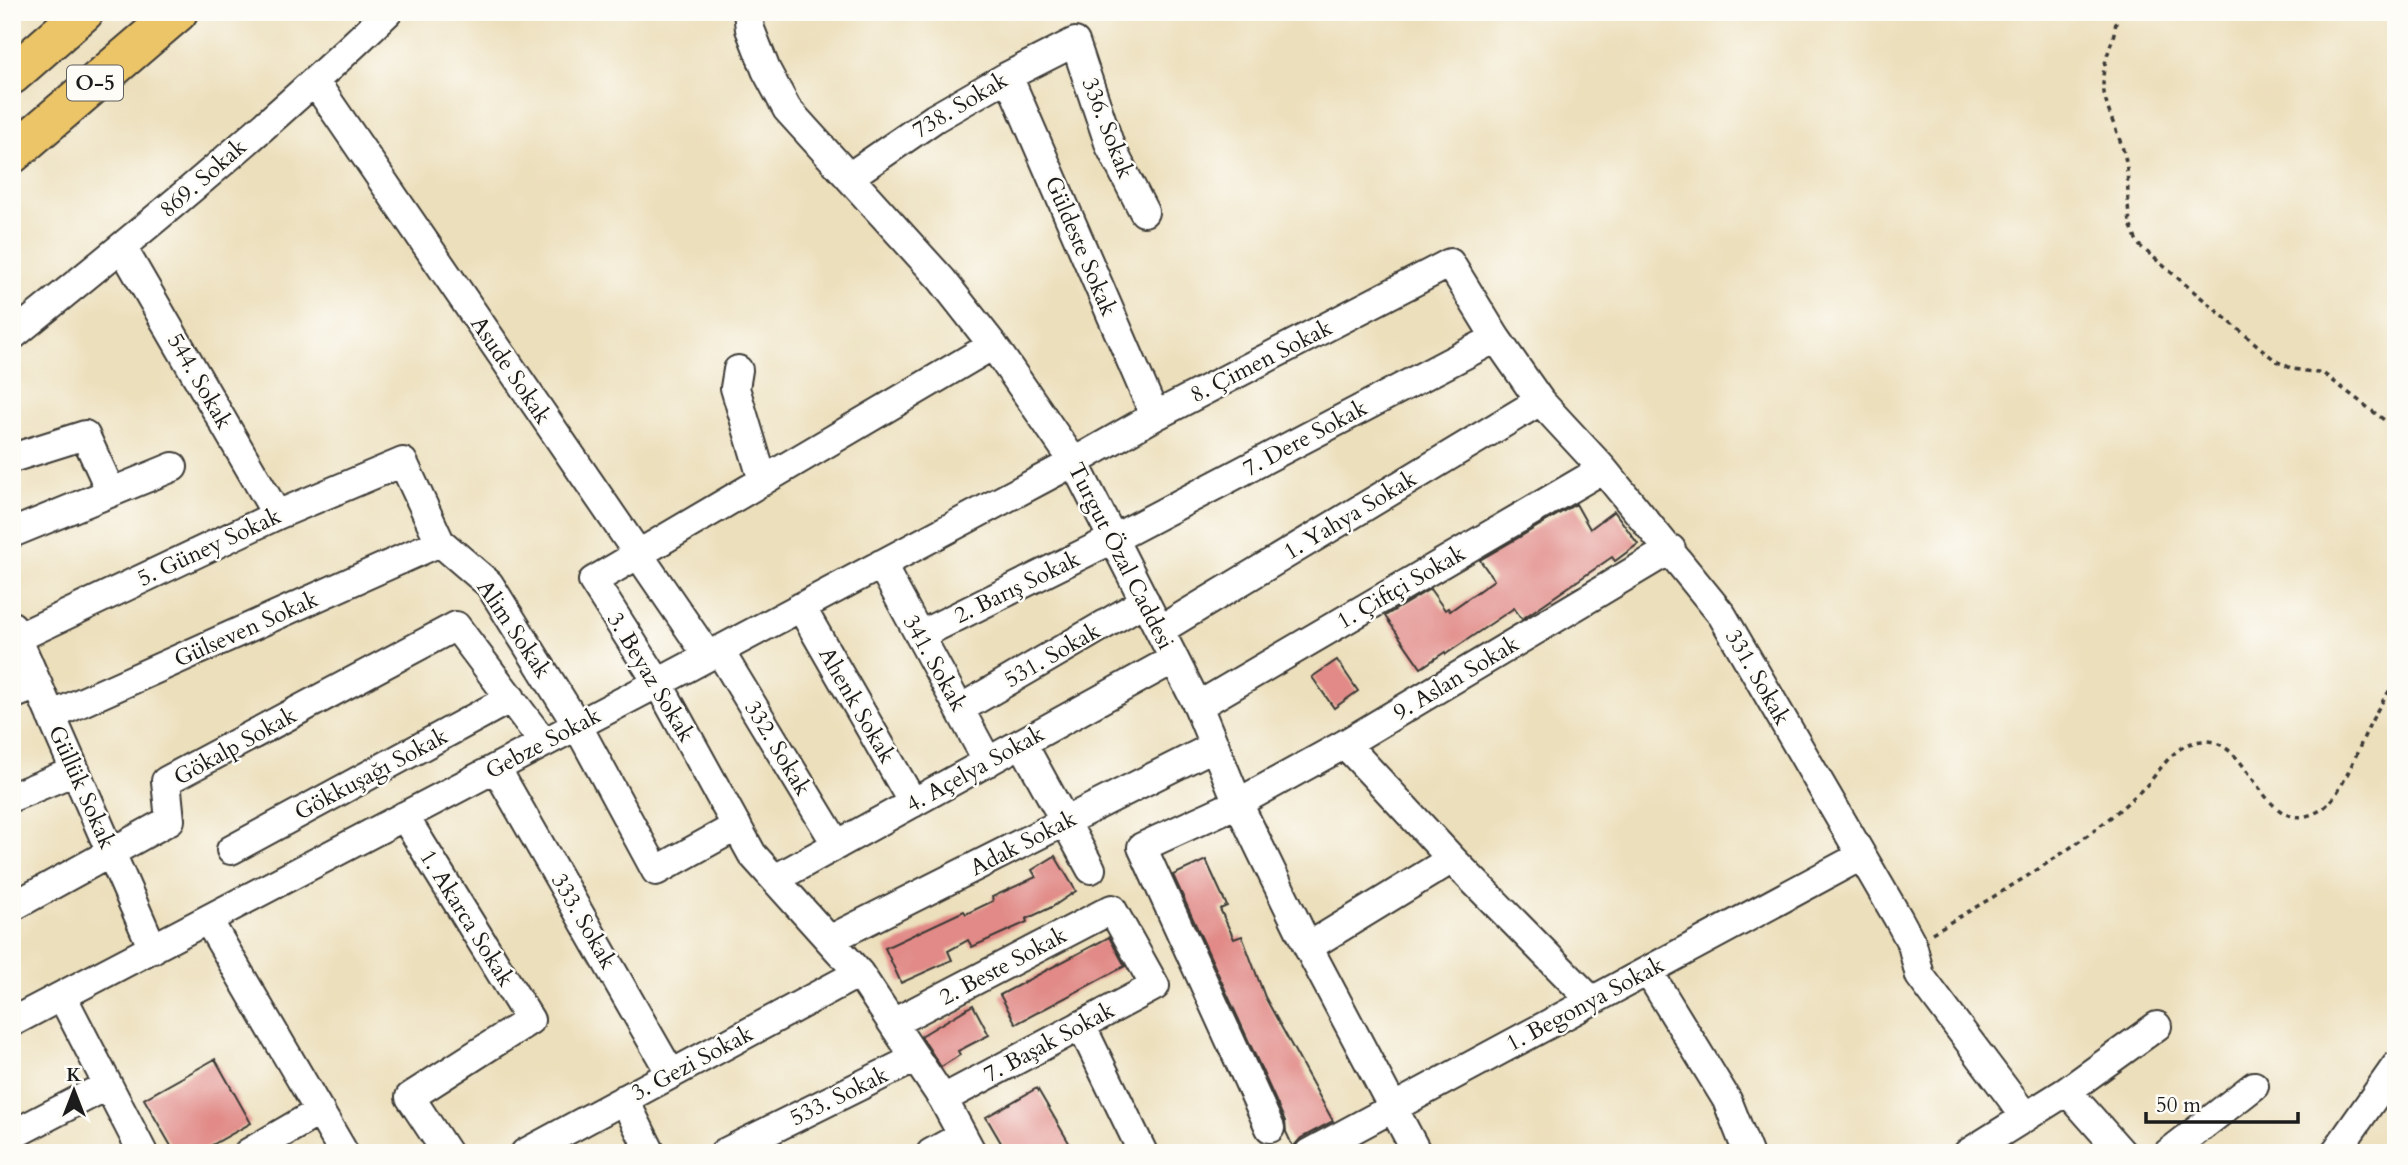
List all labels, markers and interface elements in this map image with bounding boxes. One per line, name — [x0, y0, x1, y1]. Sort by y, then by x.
street label: 738. Sokak — [907, 64, 1014, 146]
road number: O-5 — [67, 66, 123, 100]
street label: 336. Sokak — [1075, 73, 1142, 184]
street label: 869. Sokak — [153, 131, 254, 224]
street label: Güldeste Sokak — [1038, 171, 1125, 321]
street label: Asude Sokak — [463, 310, 559, 431]
street label: 8. Çimen Sokak — [1185, 312, 1338, 410]
street label: 544. Sokak — [160, 327, 240, 435]
street label: 7. Dere Sokak — [1237, 392, 1373, 484]
street label: Turgut Özal Caddesi — [1061, 457, 1181, 655]
street label: 1. Yahya Sokak — [1278, 463, 1423, 567]
street label: 5. Güney Sokak — [132, 500, 286, 594]
street label: 1. Çiftçi Sokak — [1331, 537, 1472, 636]
street label: 2. Barış Sokak — [949, 543, 1086, 631]
street label: Alim Sokak — [470, 574, 559, 685]
street label: Gülseven Sokak — [169, 583, 324, 675]
street label: 3. Beyaz Sokak — [600, 606, 702, 749]
street label: 341. Sokak — [896, 609, 975, 717]
street label: 531. Sokak — [998, 615, 1106, 695]
street label: 331. Sokak — [1718, 623, 1798, 731]
street label: 9. Aslan Sokak — [1387, 628, 1525, 728]
street label: Ahenk Sokak — [811, 641, 903, 769]
street label: 332. Sokak — [737, 695, 819, 802]
street label: Gökalp Sokak — [168, 699, 302, 792]
street label: Gebze Sokak — [480, 699, 607, 786]
street label: 4. Açelya Sokak — [900, 718, 1050, 820]
street label: Güllük Sokak — [41, 720, 123, 854]
street label: Gökkuşağı Sokak — [289, 720, 454, 827]
street label: Adak Sokak — [964, 803, 1082, 883]
street label: 1. Akarca Sokak — [413, 844, 522, 993]
street label: 333. Sokak — [544, 867, 624, 975]
street label: 2. Beste Sokak — [934, 919, 1073, 1013]
street label: 1. Begonya Sokak — [1500, 949, 1670, 1059]
street label: 7. Başak Sokak — [978, 994, 1120, 1089]
street label: 3. Gezi Sokak — [626, 1018, 759, 1108]
north arrow — [38, 1056, 108, 1126]
street label: 533. Sokak — [785, 1059, 894, 1133]
text: K — [66, 1062, 82, 1088]
scale bar — [2146, 1081, 2298, 1125]
text: 50 m — [2156, 1091, 2201, 1120]

